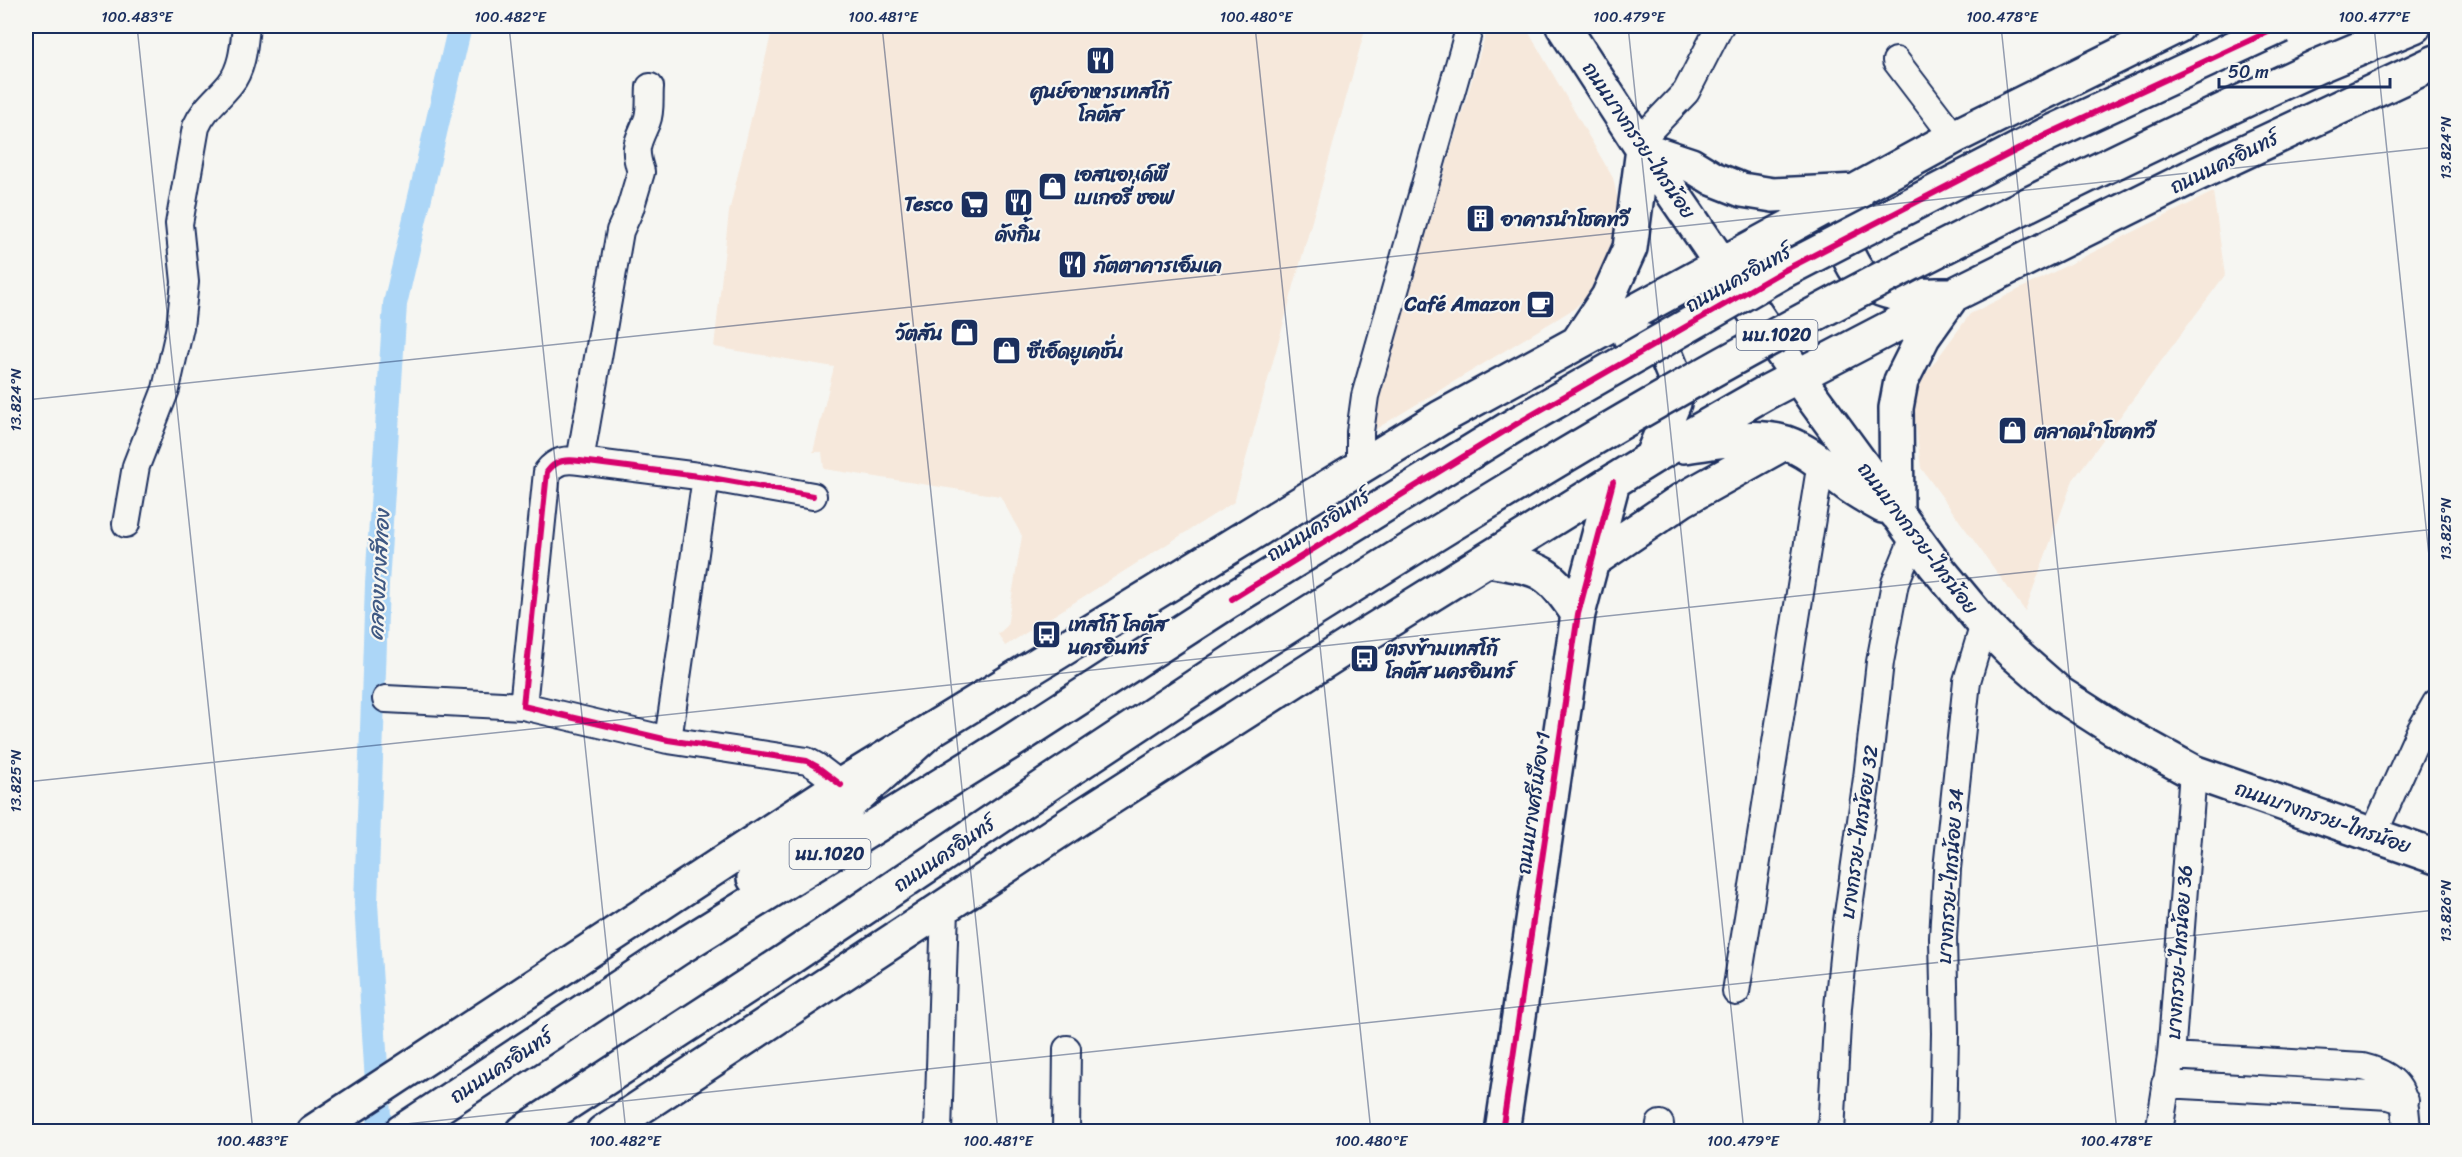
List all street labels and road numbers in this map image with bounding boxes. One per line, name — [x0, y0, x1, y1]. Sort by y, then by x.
street label: ถนนบางกรวย-ไทรน้อย — [1573, 54, 1705, 227]
street label: ถนนนครอินทร์ — [2164, 119, 2288, 204]
street label: ถนนนครอินทร์ — [1678, 233, 1802, 322]
road number: นบ.1020 — [1736, 320, 1818, 350]
street label: ถนนบางกรวย-ไทรน้อย — [1848, 454, 1987, 623]
street label: ถนนนครอินทร์ — [1259, 477, 1381, 571]
street label: ถนนบางศรีเมือง 1 — [1506, 729, 1561, 877]
street label: บางกรวย-ไทรน้อย 32 — [1830, 743, 1889, 921]
street label: ถนนบางกรวย-ไทรน้อย — [2230, 771, 2416, 864]
street label: บางกรวย-ไทรน้อย 34 — [1927, 787, 1974, 965]
street label: ถนนนครอินทร์ — [886, 805, 1006, 902]
road number: นบ.1020 — [790, 839, 870, 869]
street label: บางกรวย-ไทรน้อย 36 — [2156, 864, 2203, 1040]
street label: ถนนนครอินทร์ — [442, 1018, 564, 1113]

